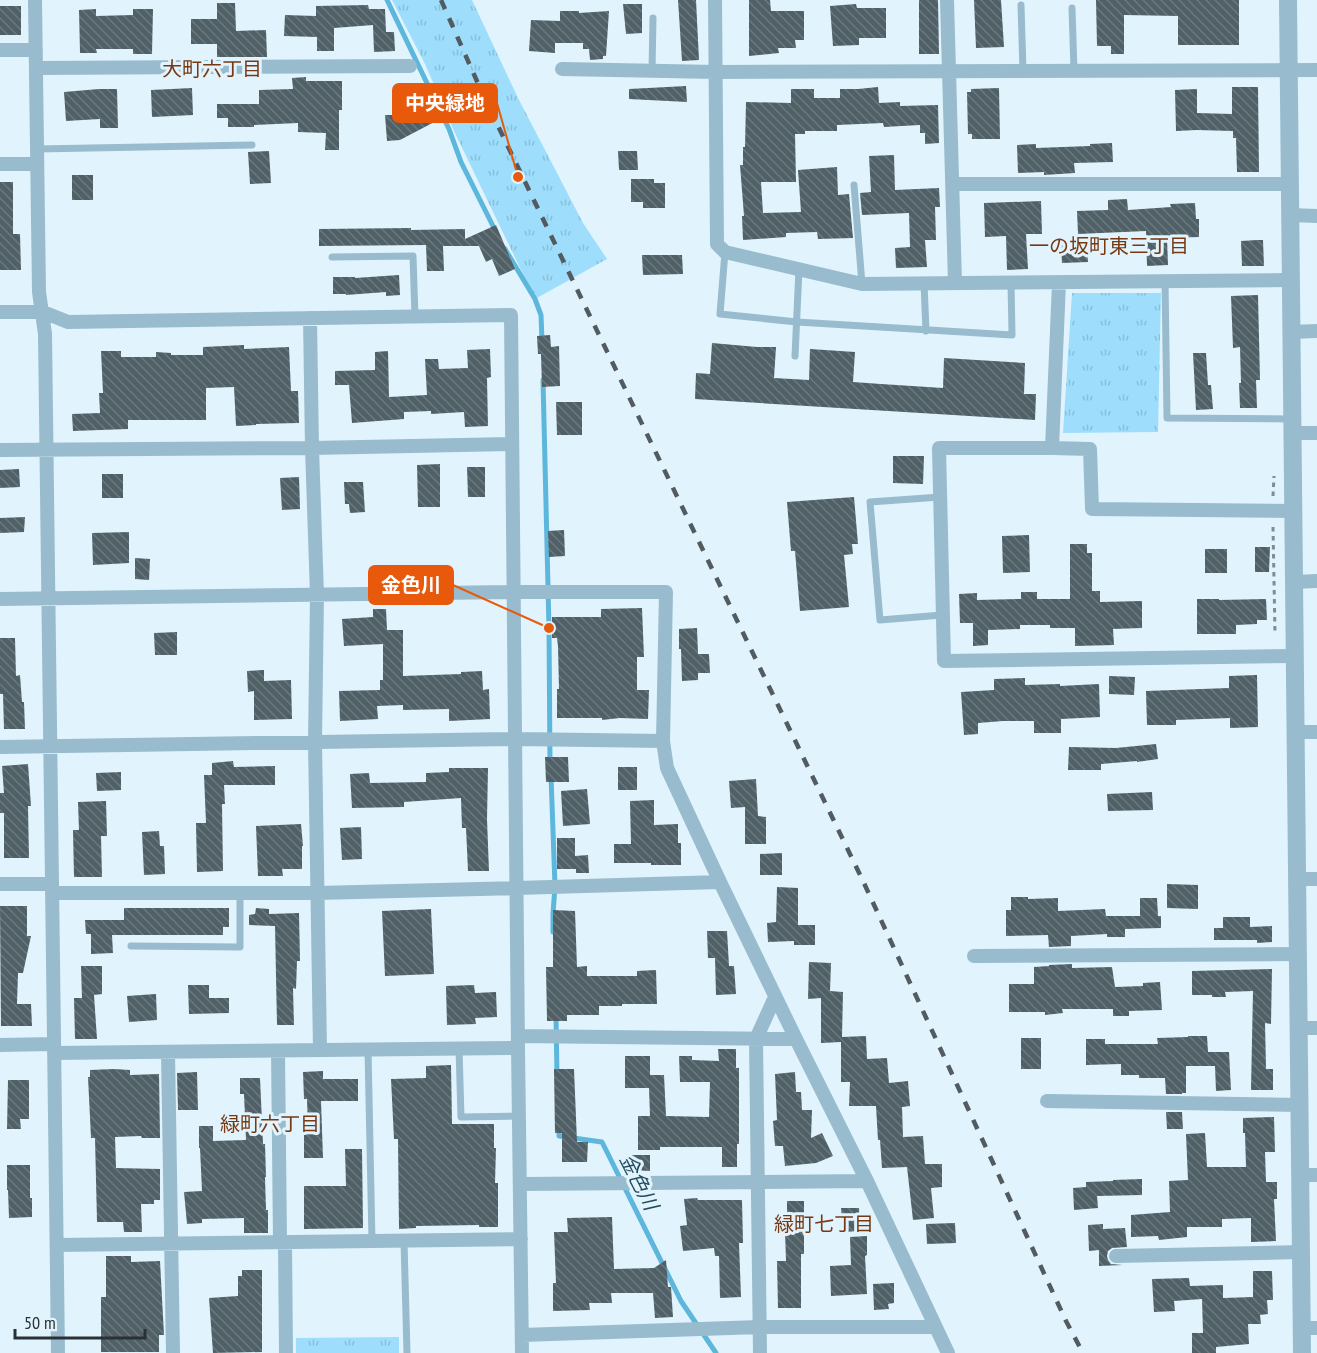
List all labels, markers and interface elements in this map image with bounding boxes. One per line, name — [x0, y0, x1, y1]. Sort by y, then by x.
district label: 大町六丁目 — [162, 56, 262, 82]
callout: 中央緑地 — [393, 84, 497, 122]
text: 中央緑地 — [405, 90, 485, 116]
district label: 一の坂町東三丁目 — [1029, 233, 1189, 259]
callout: 金色川 — [369, 566, 453, 604]
text: 金色川 — [381, 572, 441, 598]
district label: 緑町六丁目 — [220, 1111, 320, 1137]
water label: 金色川 — [614, 1149, 665, 1216]
district label: 緑町七丁目 — [774, 1211, 874, 1237]
scale bar — [15, 1302, 146, 1340]
text: 50 m — [24, 1311, 56, 1334]

